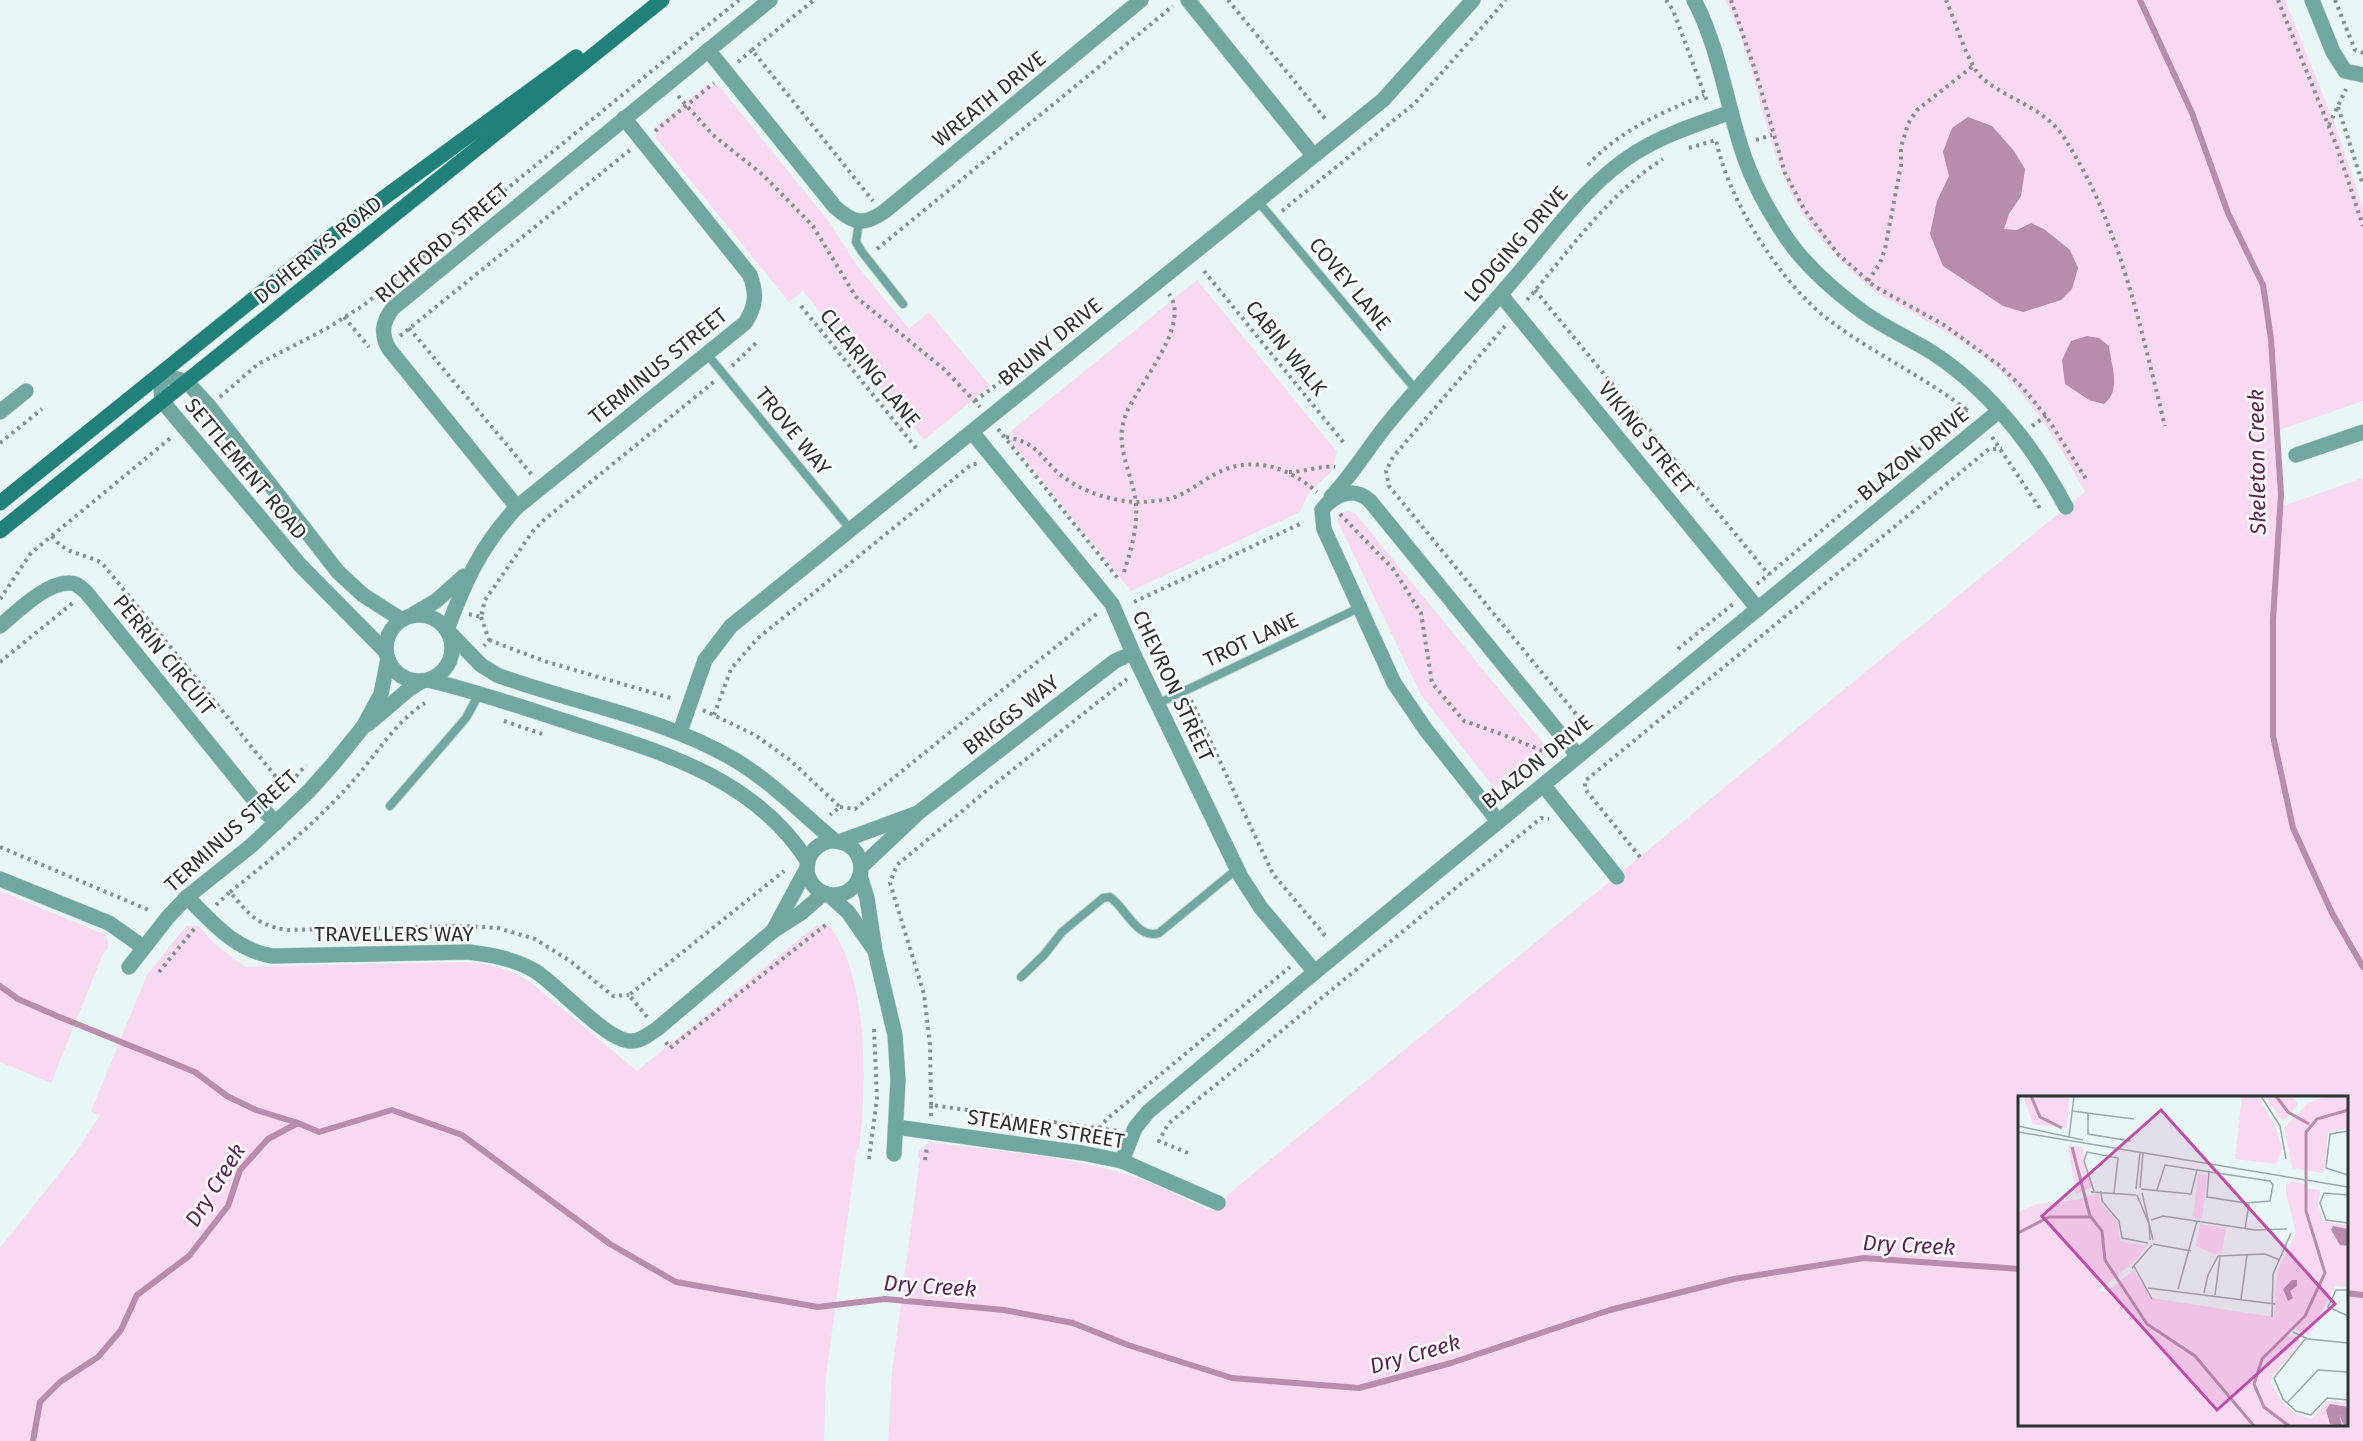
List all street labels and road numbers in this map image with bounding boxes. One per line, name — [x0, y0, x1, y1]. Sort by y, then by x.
street label: WREATH DRIVE — [927, 45, 1051, 153]
street label: RICHFORD STREET — [370, 178, 514, 308]
street label: LODGING DRIVE — [1458, 181, 1574, 307]
street label: DOHERTYS ROAD — [249, 190, 387, 310]
street label: COVEY LANE — [1303, 232, 1397, 336]
street label: BRUNY DRIVE — [993, 292, 1107, 392]
street label: CABIN WALK — [1240, 295, 1333, 401]
street label: TERMINUS STREET — [584, 302, 732, 430]
street label: CLEARING LANE — [814, 303, 926, 433]
street label: VIKING STREET — [1593, 376, 1699, 500]
street label: TROVE WAY — [749, 382, 837, 481]
street label: SETTLEMENT ROAD — [179, 393, 313, 545]
street label: BLAZON DRIVE — [1852, 401, 1974, 507]
street label: PERRIN CIRCUIT — [107, 589, 221, 721]
street label: CHEVRON STREET — [1127, 606, 1219, 766]
street label: TROT LANE — [1199, 607, 1303, 673]
street label: BRIGGS WAY — [958, 669, 1065, 761]
street label: BLAZON DRIVE — [1476, 709, 1598, 815]
street label: TERMINUS STREET — [159, 764, 303, 898]
street label: TRAVELLERS WAY — [314, 921, 474, 947]
street label: STEAMER STREET — [966, 1104, 1127, 1154]

